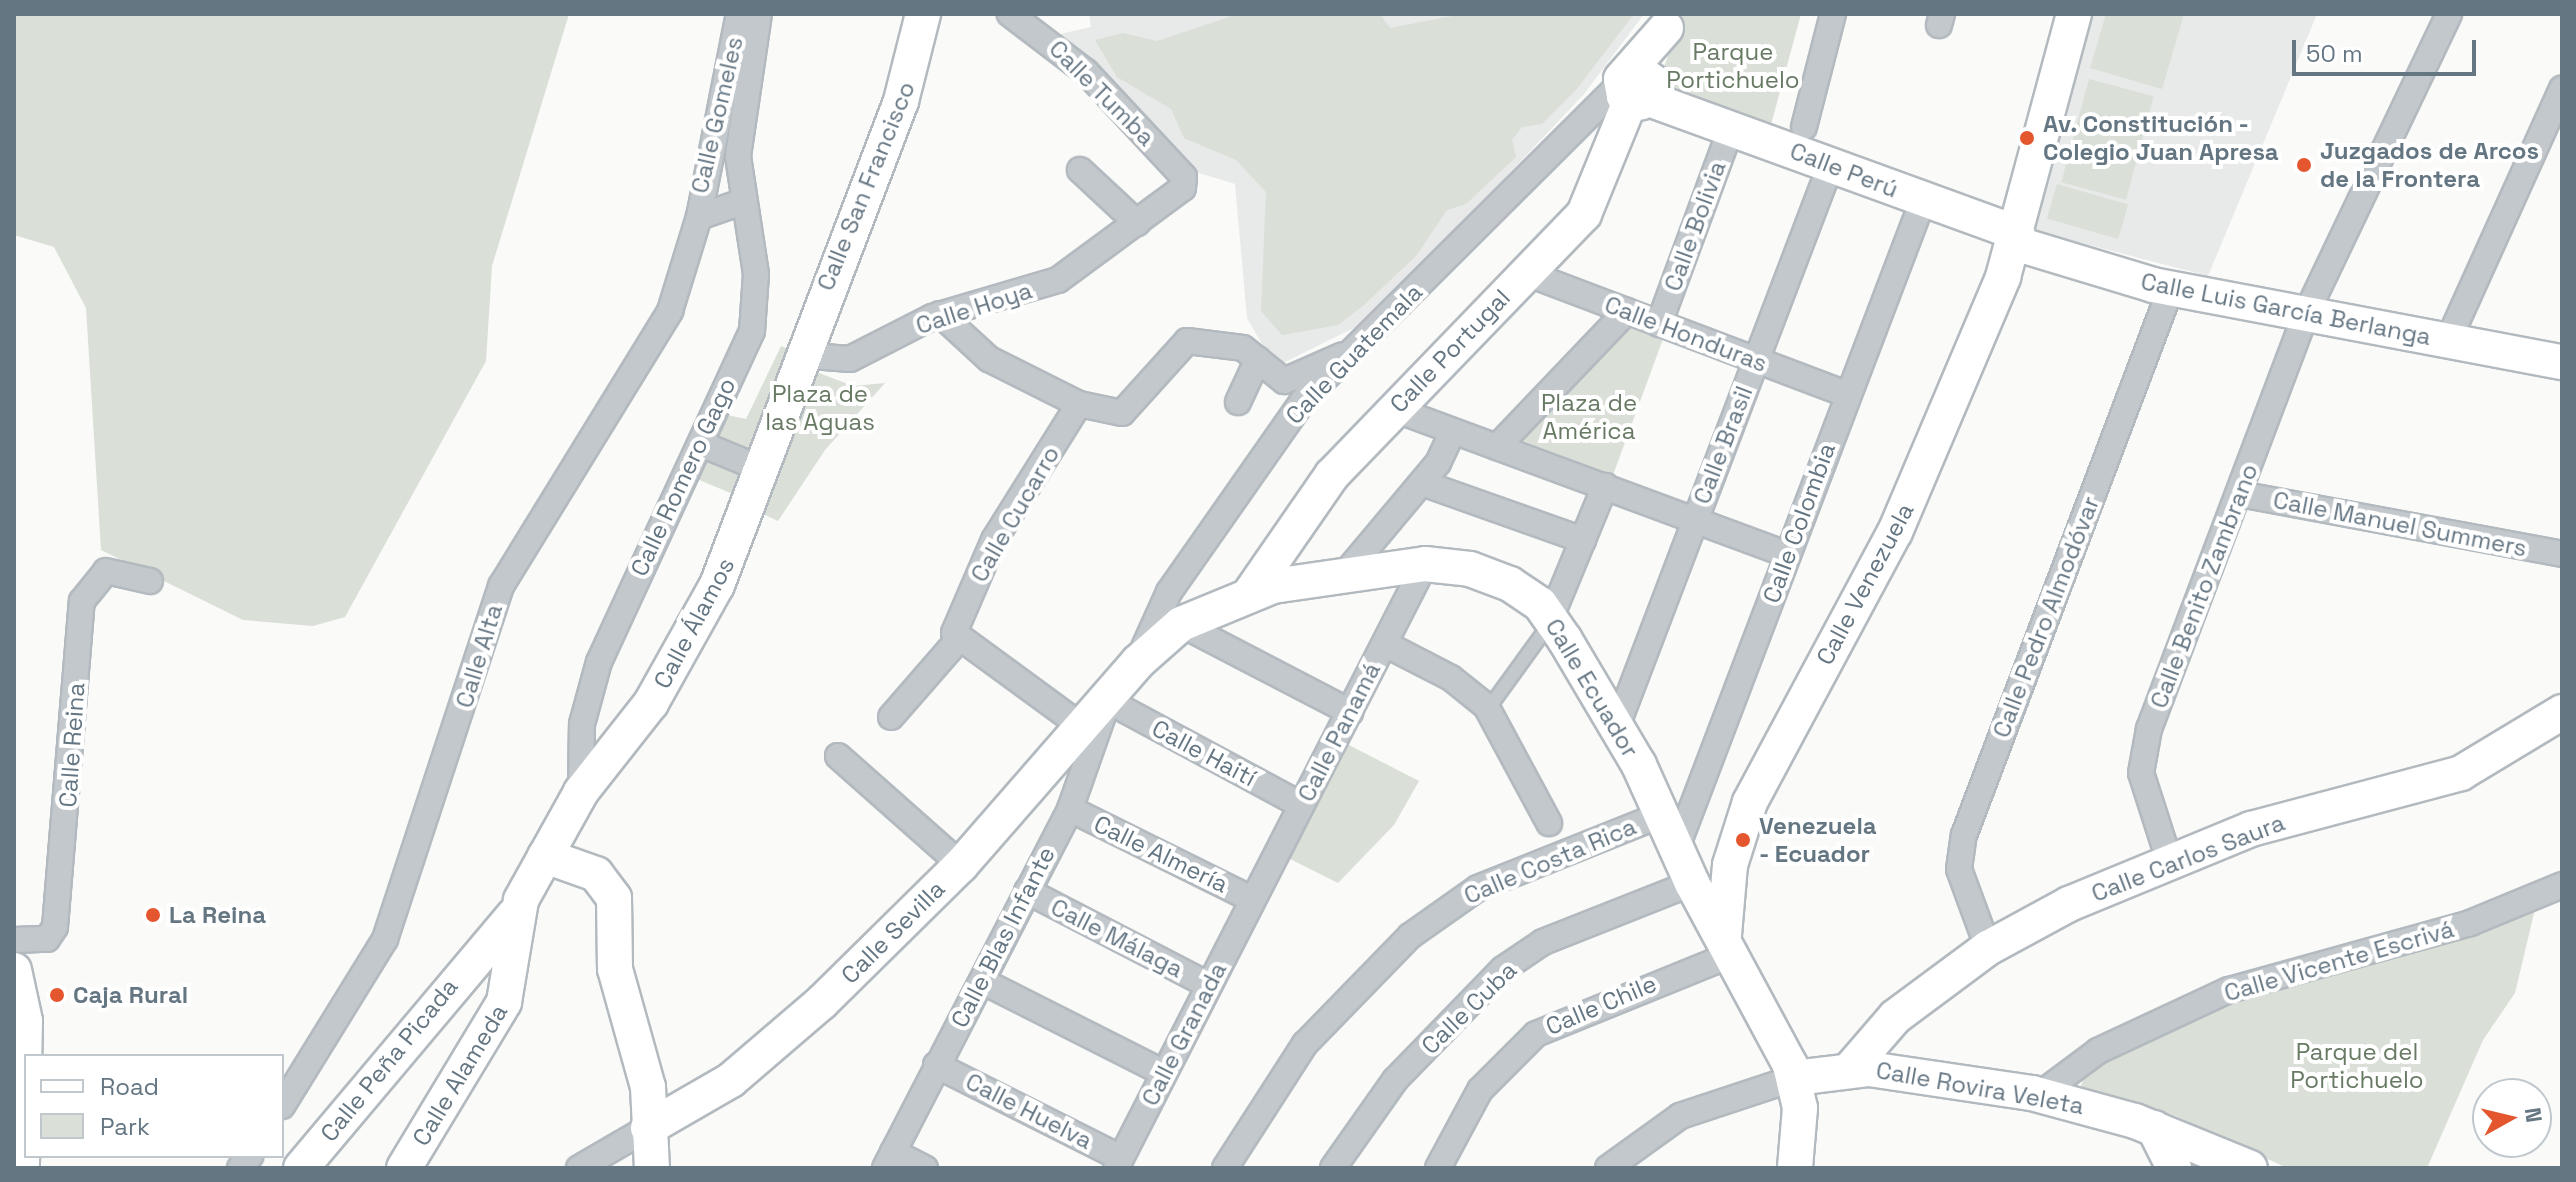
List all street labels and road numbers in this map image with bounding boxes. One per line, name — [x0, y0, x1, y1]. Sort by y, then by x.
street label: Calle Gomeles — [685, 34, 749, 196]
street label: Calle Tumba — [1043, 34, 1161, 152]
street label: Calle San Francisco — [811, 77, 921, 295]
street label: Calle Perú — [1786, 136, 1902, 204]
street label: Calle Bolivia — [1658, 157, 1732, 295]
street label: Calle Luis García Berlanga — [2139, 267, 2433, 351]
street label: Calle Hoya — [912, 276, 1036, 340]
street label: Calle Guatemala — [1280, 278, 1428, 430]
street label: Calle Portugal — [1384, 283, 1516, 419]
street label: Calle Honduras — [1601, 290, 1771, 378]
street label: Calle Romero Gago — [624, 373, 742, 581]
street label: Calle Brasil — [1687, 382, 1759, 508]
street label: Calle Colombia — [1757, 439, 1841, 607]
street label: Calle Cucarro — [965, 441, 1065, 587]
street label: Calle Benito Zambrano — [2144, 460, 2264, 712]
street label: Calle Manuel Summers — [2271, 485, 2529, 563]
street label: Calle Pedro Almodóvar — [1987, 492, 2105, 742]
street label: Calle Venezuela — [1810, 498, 1920, 670]
street label: Calle Álamos — [647, 553, 741, 693]
street label: Calle Alta — [450, 601, 508, 711]
street label: Calle Ecuador — [1539, 613, 1645, 763]
street label: Calle Panamá — [1292, 658, 1386, 806]
street label: Calle Reina — [53, 682, 91, 808]
street label: Calle Haití — [1147, 714, 1261, 792]
street label: Calle Carlos Saura — [2087, 808, 2289, 908]
street label: Calle Almería — [1089, 809, 1233, 899]
street label: Calle Costa Rica — [1460, 812, 1640, 910]
street label: Calle Blas Infante — [945, 842, 1061, 1032]
street label: Calle Sevilla — [835, 874, 951, 990]
street label: Calle Málaga — [1046, 892, 1188, 984]
street label: Calle Vicente Escrivá — [2221, 914, 2457, 1008]
street label: Calle Cuba — [1416, 956, 1522, 1060]
street label: Calle Granada — [1136, 957, 1232, 1111]
street label: Calle Chile — [1541, 969, 1661, 1041]
street label: Calle Peña Picada — [314, 973, 464, 1147]
street label: Calle Alameda — [406, 999, 514, 1151]
street label: Calle Rovira Veleta — [1874, 1056, 2086, 1120]
street label: Calle Huelva — [961, 1067, 1097, 1155]

